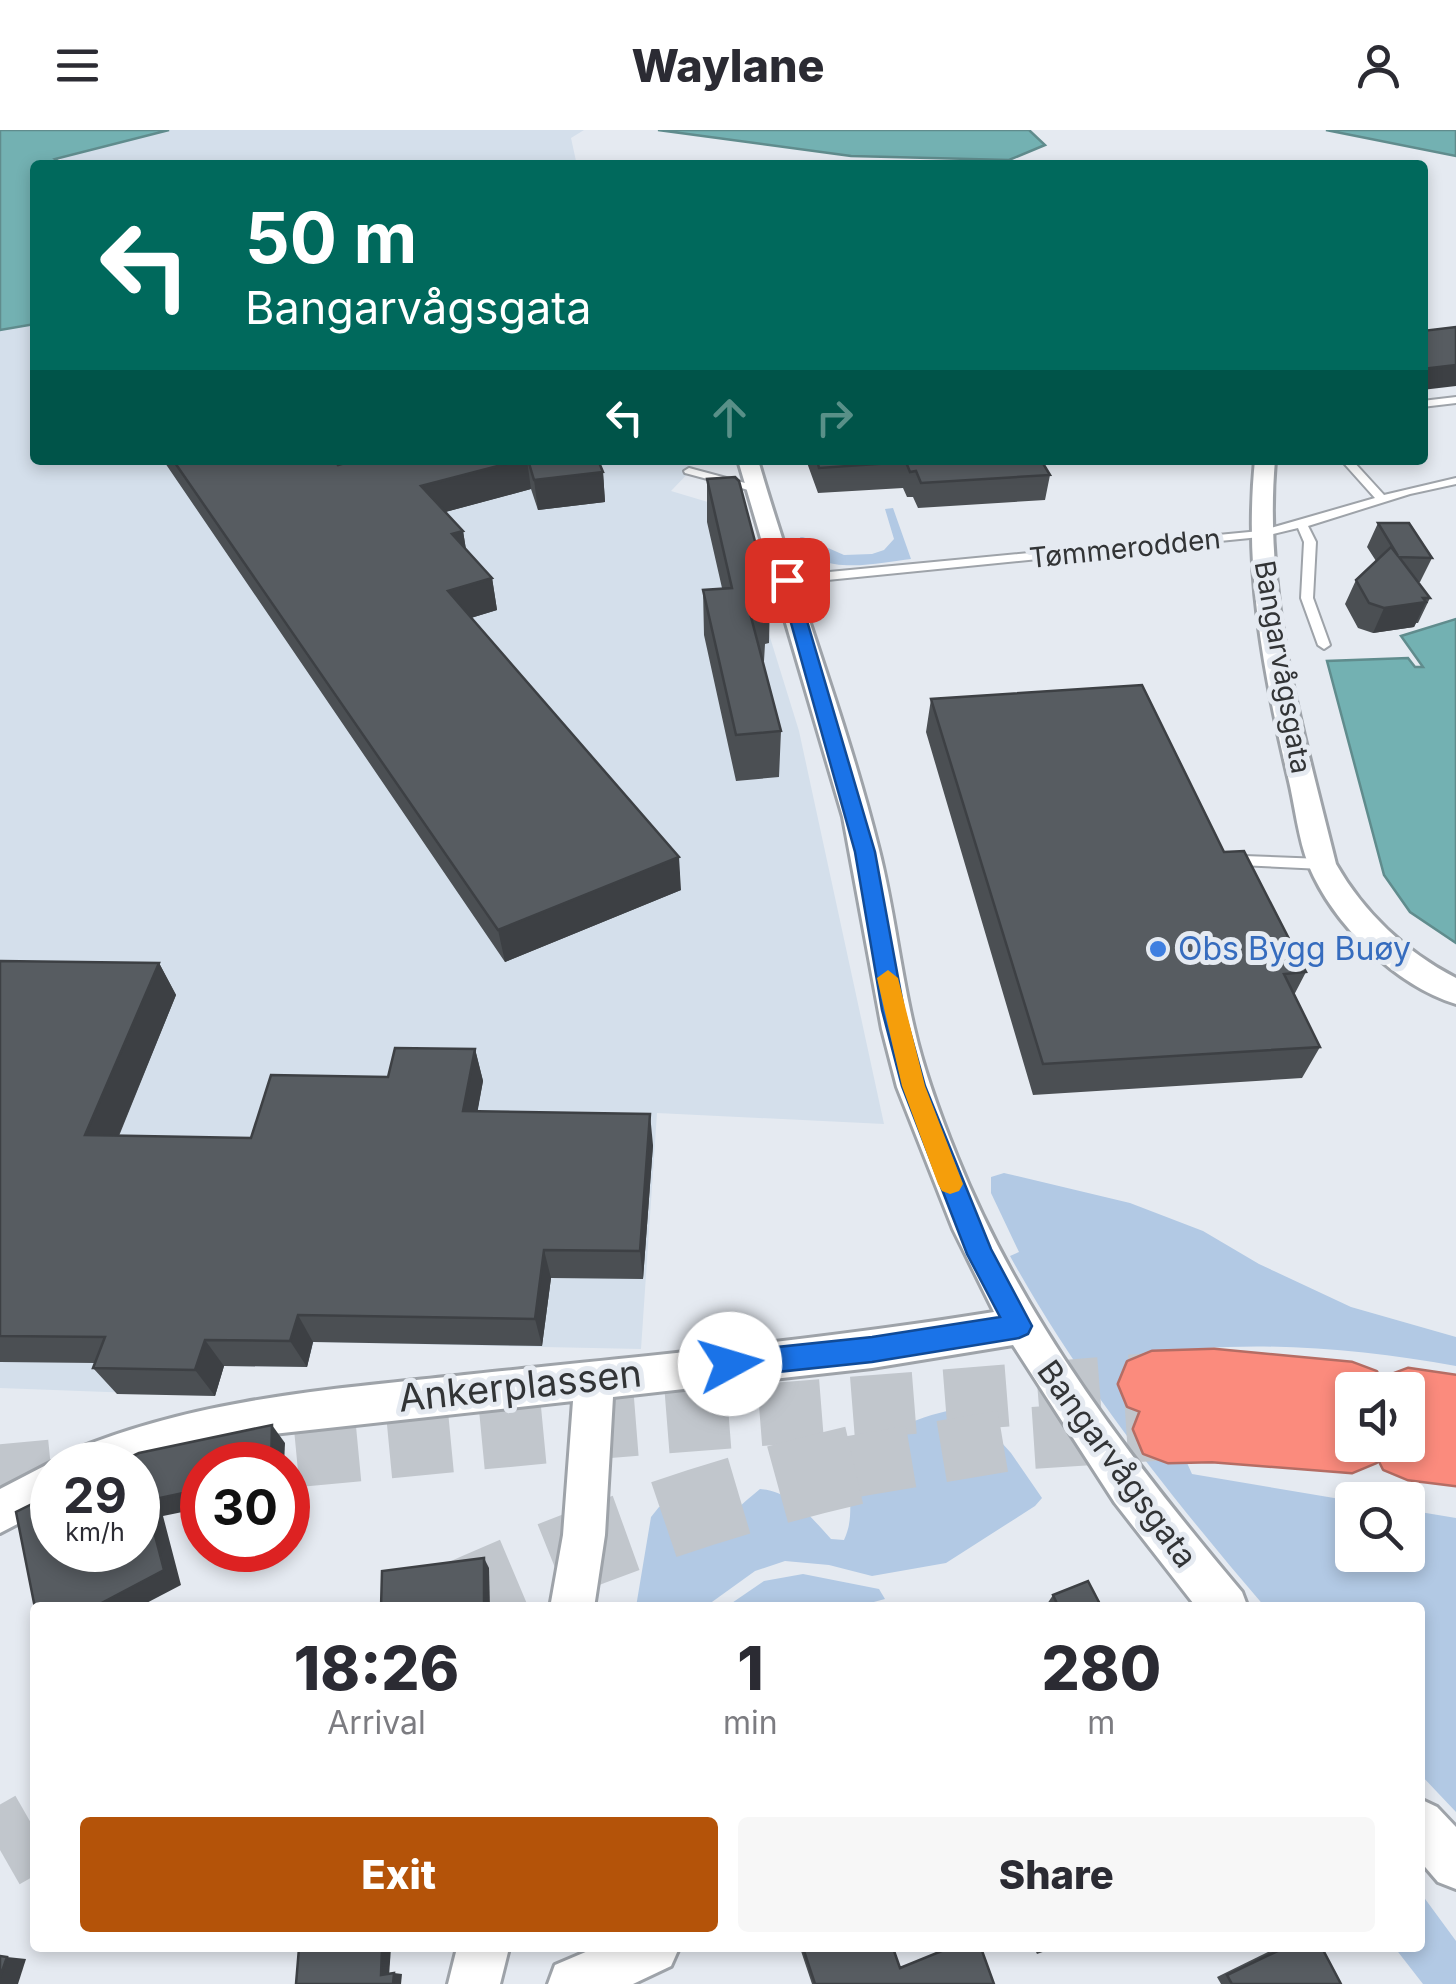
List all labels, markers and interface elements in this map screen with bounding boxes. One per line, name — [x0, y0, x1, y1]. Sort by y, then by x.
icon: menu — [50, 38, 105, 93]
text: Waylane — [631, 38, 825, 93]
icon: person — [1351, 38, 1406, 93]
text: 50 m — [245, 195, 417, 280]
icon: left — [80, 200, 210, 330]
text: Bangarvågsgata — [245, 280, 592, 335]
icon: left — [597, 390, 652, 445]
icon: ahead — [702, 390, 757, 445]
icon: right — [807, 390, 862, 445]
street label: Tømmerodden — [1028, 521, 1222, 575]
pin — [745, 538, 830, 623]
icon: arrive — [760, 553, 815, 608]
street label: Bangarvågsgata — [1248, 558, 1318, 776]
place label: Obs Bygg Buøy — [1178, 929, 1411, 968]
marker: Obs Bygg Buøy — [1147, 938, 1169, 960]
position arrow — [678, 1312, 782, 1416]
street label: Ankerplassen — [396, 1349, 644, 1421]
street label: Bangarvågsgata — [1029, 1353, 1206, 1575]
map controls — [1335, 1372, 1425, 1572]
button: sound — [1335, 1372, 1425, 1462]
speed limit sign: 30 — [180, 1442, 310, 1572]
text: 29 — [63, 1465, 127, 1525]
button: search — [1335, 1482, 1425, 1572]
text: km/h — [65, 1517, 125, 1547]
text: 18:26 — [294, 1632, 459, 1704]
text: 1 — [737, 1632, 764, 1704]
text: 280 — [1042, 1632, 1161, 1704]
text: Arrival — [327, 1703, 426, 1742]
text: min — [723, 1703, 778, 1742]
text: m — [1087, 1703, 1115, 1742]
button: Exit — [80, 1817, 718, 1932]
button: Share — [738, 1817, 1375, 1932]

